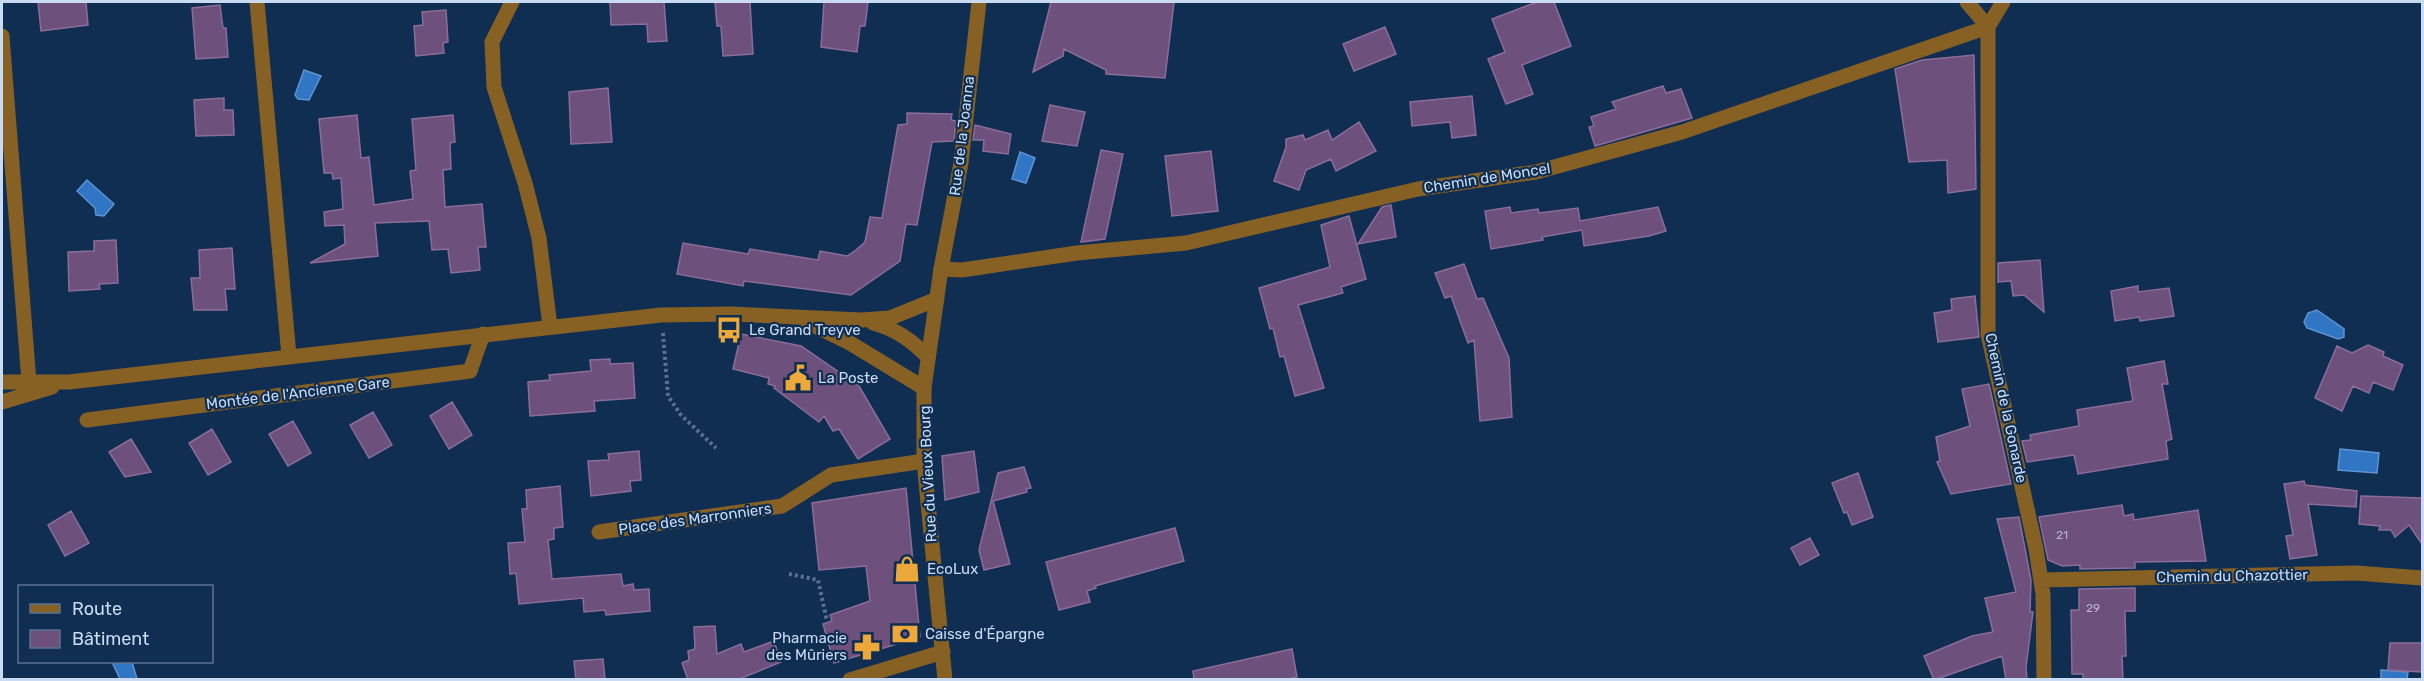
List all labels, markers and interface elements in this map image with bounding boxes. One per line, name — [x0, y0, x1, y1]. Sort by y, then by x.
street label: Rue de la Joanna — [946, 75, 978, 197]
street label: Chemin de Moncel — [1422, 159, 1552, 197]
bus stop icon: Le Grand Treyve — [714, 315, 744, 345]
place label: Le Grand Treyve — [749, 321, 861, 339]
street label: Chemin de la Gonarde — [1981, 331, 2031, 485]
public building icon: La Poste — [783, 363, 813, 393]
place label: La Poste — [818, 369, 878, 387]
street label: Montée de l'Ancienne Gare — [205, 373, 391, 413]
street label: Rue du Vieux Bourg — [915, 405, 941, 543]
street label: Place des Marronniers — [617, 499, 773, 539]
house number: 21 — [2056, 528, 2068, 542]
shop icon: EcoLux — [892, 554, 922, 584]
place label: EcoLux — [927, 560, 978, 578]
street label: Chemin du Chazottier — [2156, 566, 2308, 586]
legend — [18, 585, 213, 663]
text: Route — [72, 598, 122, 620]
house number: 29 — [2086, 601, 2100, 615]
bank icon: Caisse d'Épargne — [890, 619, 920, 649]
place label: Caisse d'Épargne — [925, 625, 1045, 643]
text: Bâtiment — [72, 628, 149, 650]
place label: Pharmacie des Mûriers — [766, 629, 847, 664]
pharmacy icon: Pharmacie des Mûriers — [852, 632, 882, 662]

